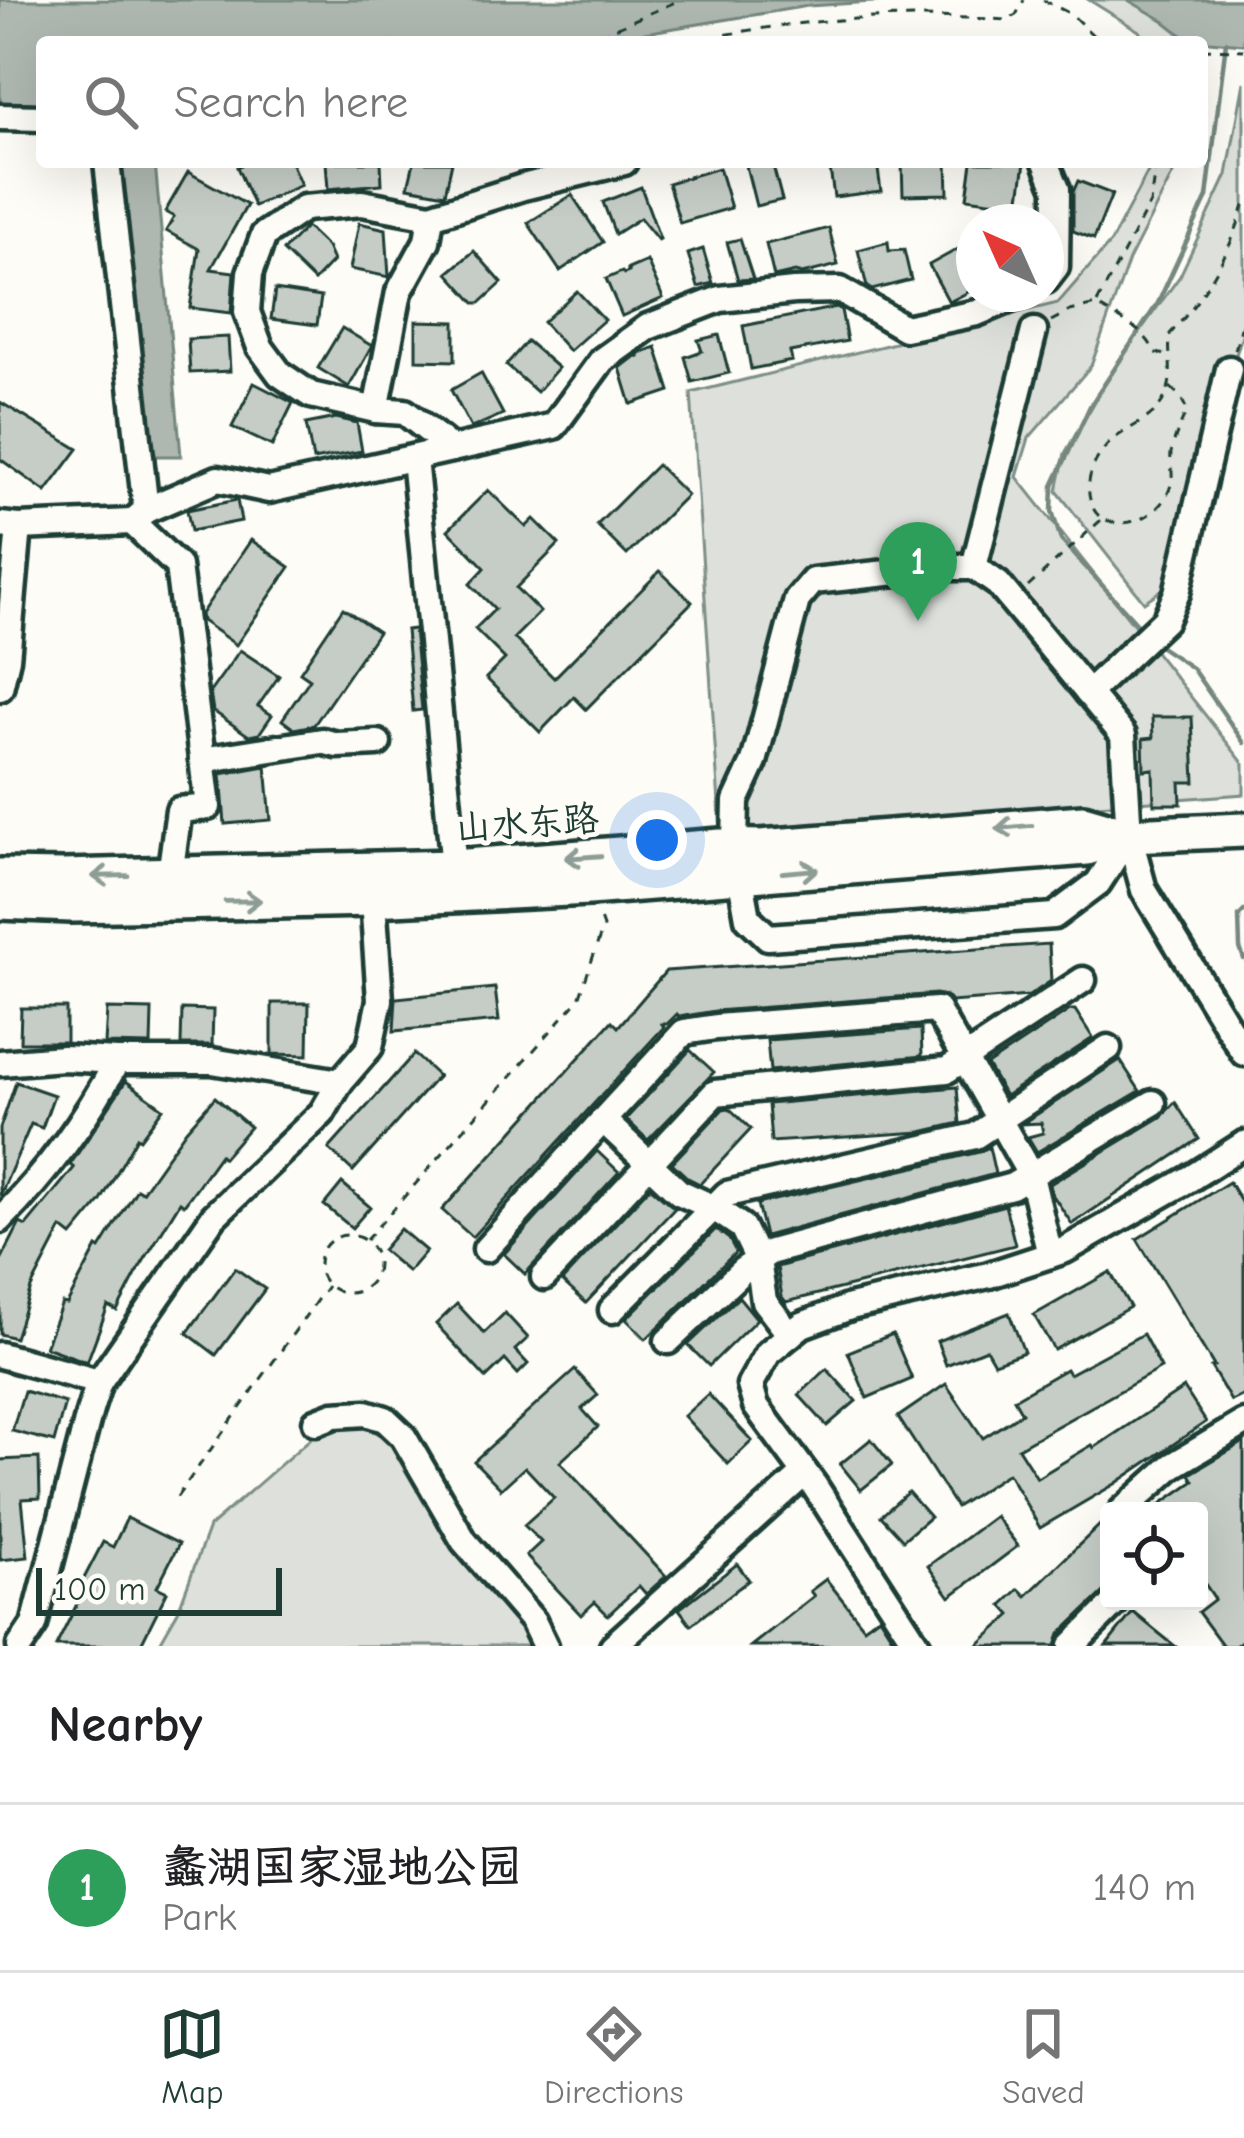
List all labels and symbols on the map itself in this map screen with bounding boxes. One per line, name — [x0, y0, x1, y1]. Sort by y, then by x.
north arrow — [956, 204, 1064, 312]
pin: 1 — [879, 522, 957, 621]
street label: 山水东路 — [454, 798, 600, 849]
your location — [627, 810, 687, 870]
one-way arrow — [995, 816, 1034, 839]
one-way arrow — [564, 846, 603, 869]
one-way arrow — [780, 859, 819, 882]
one-way arrow — [91, 865, 130, 888]
one-way arrow — [223, 889, 262, 912]
scale bar — [36, 1562, 282, 1615]

